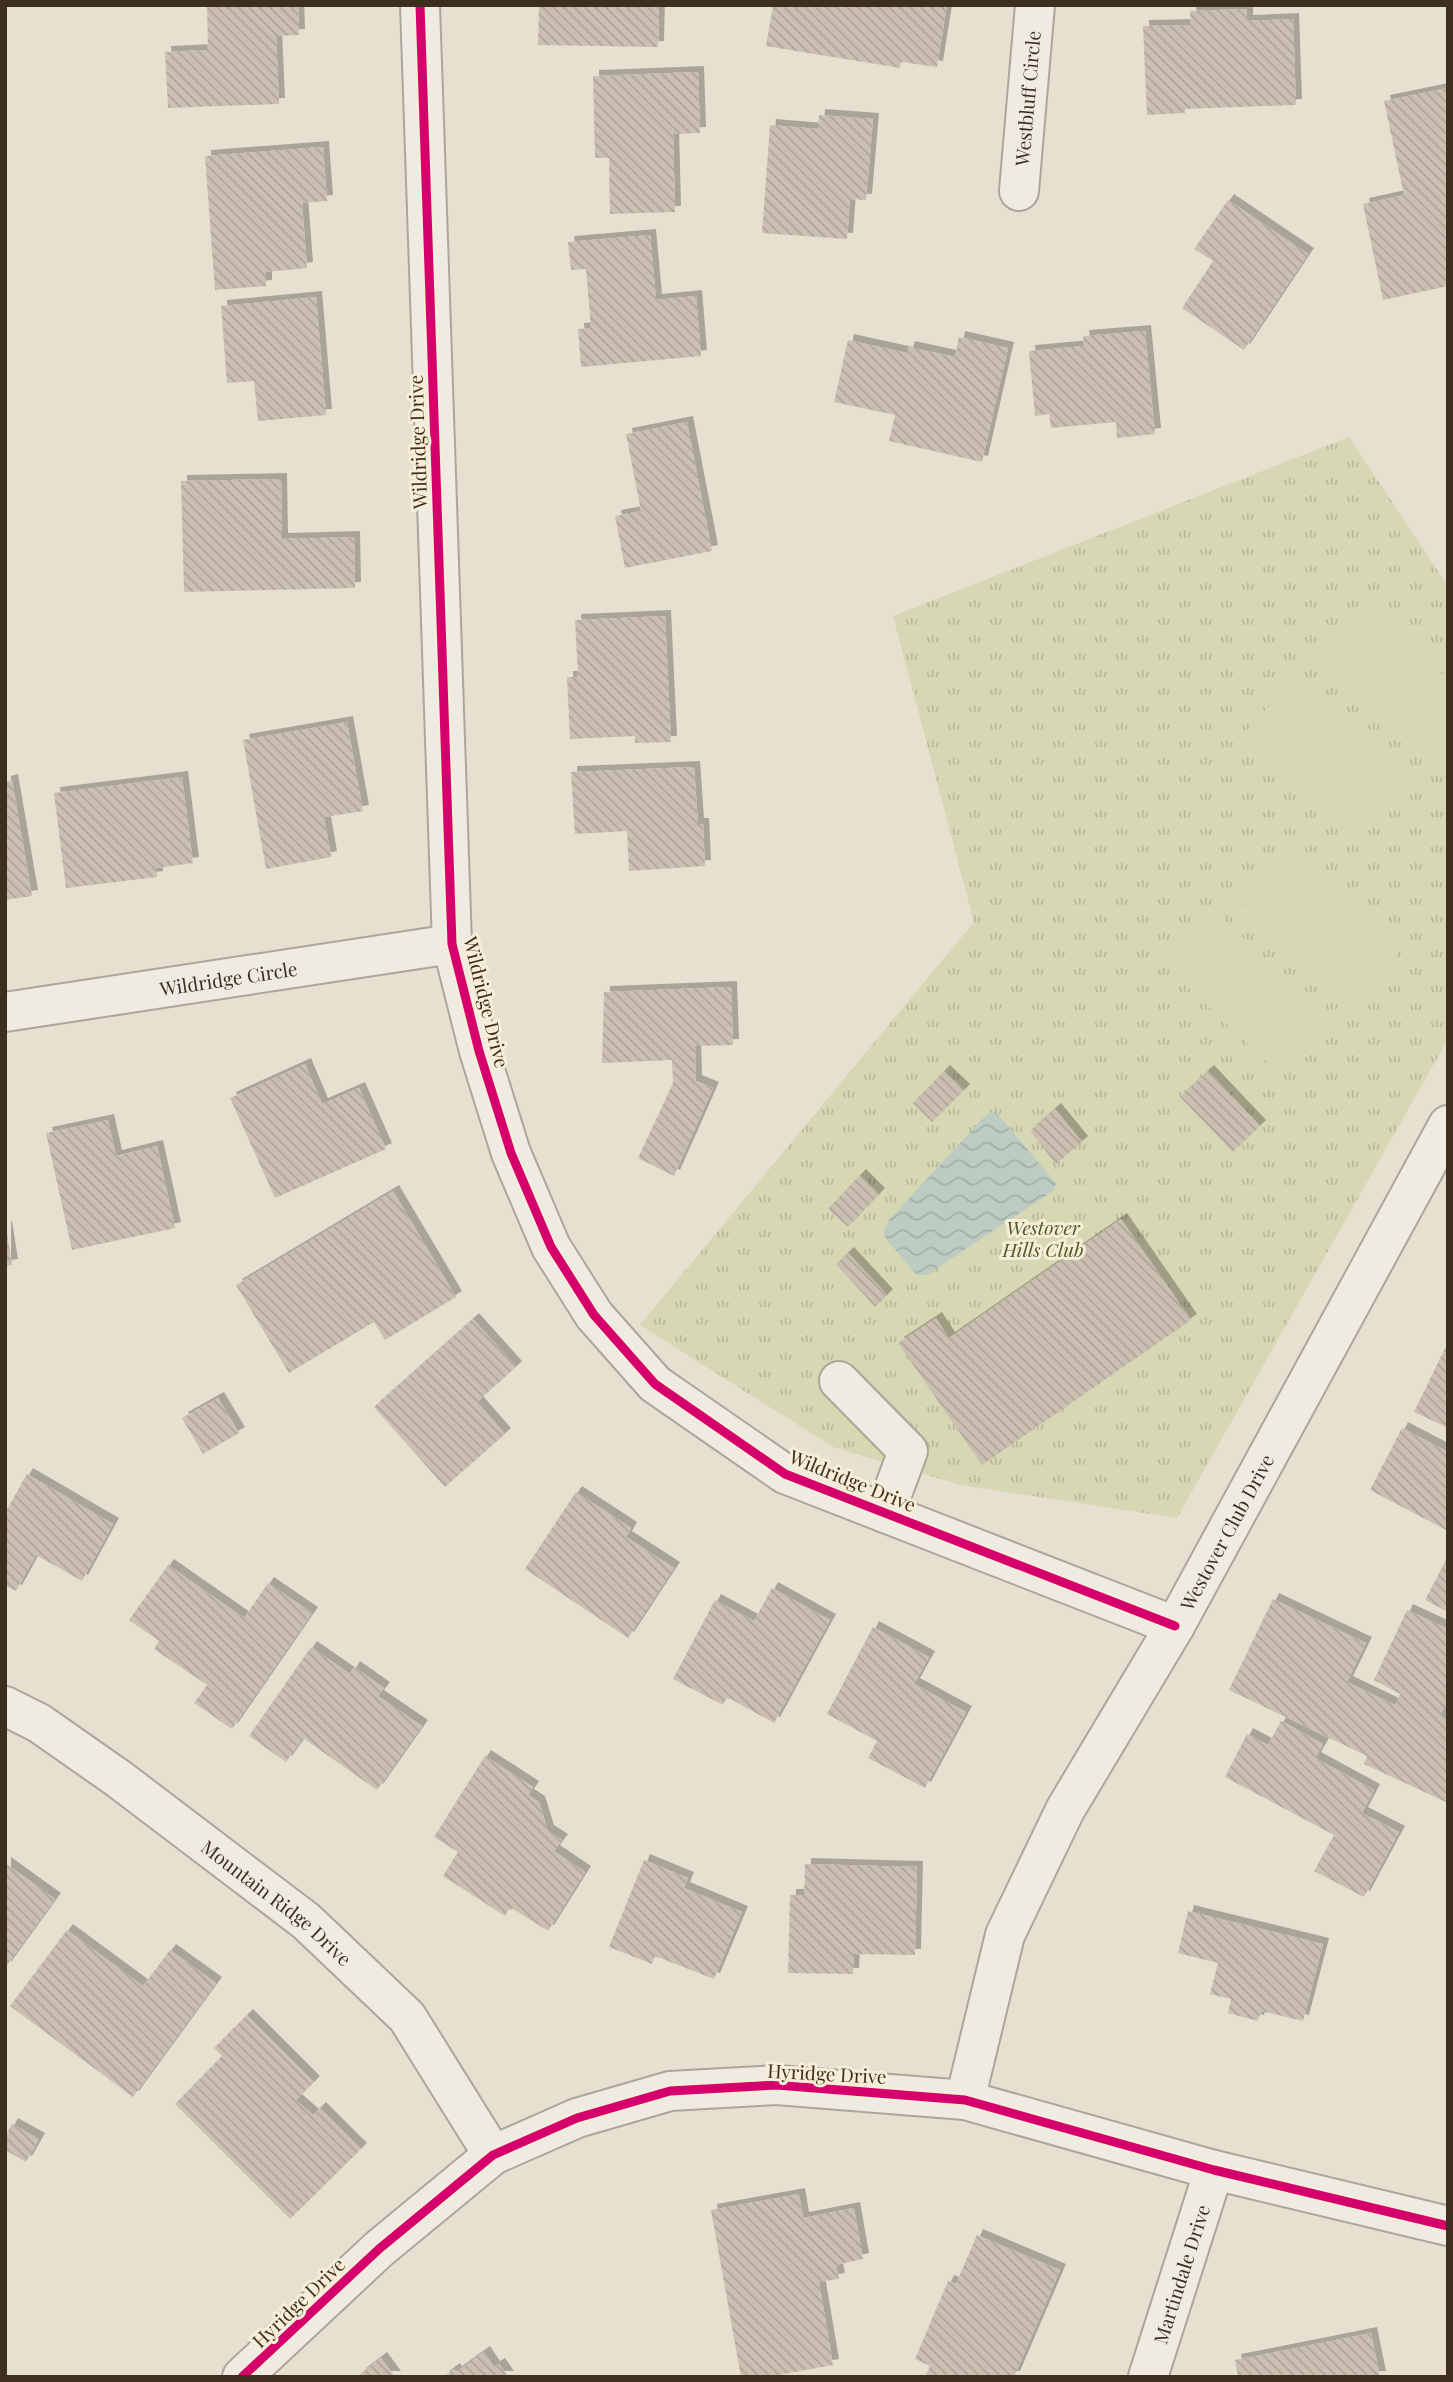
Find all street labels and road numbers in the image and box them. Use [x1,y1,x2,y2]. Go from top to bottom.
street label: Westbluff Circle [1008,30,1046,168]
street label: Wildridge Drive [402,374,432,511]
street label: Wildridge Drive [458,933,516,1070]
street label: Wildridge Circle [157,955,299,1001]
street label: Wildridge Drive [785,1442,920,1517]
street label: Westover Club Drive [1173,1449,1279,1615]
street label: Mountain Ridge Drive [196,1833,358,1971]
street label: Hyridge Drive [767,2057,887,2089]
street label: Martindale Drive [1146,2201,1215,2347]
street label: Hyridge Drive [246,2251,350,2353]

